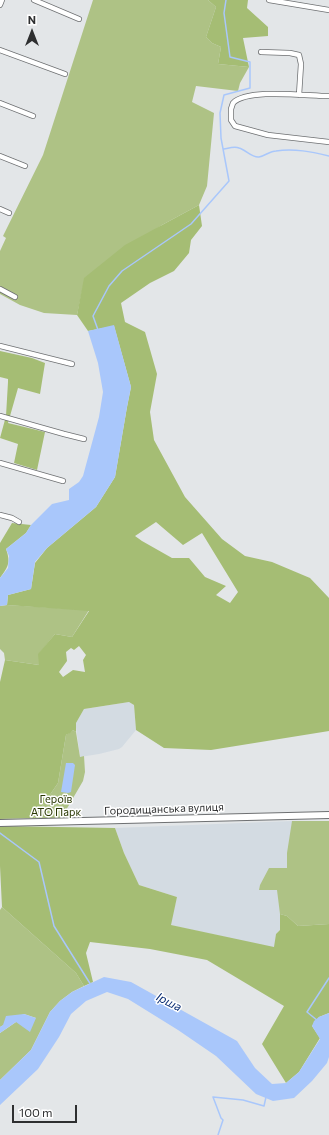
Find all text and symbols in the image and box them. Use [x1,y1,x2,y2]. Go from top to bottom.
north arrow [12,12,52,52]
text: N [28,13,36,26]
park label: Героїв АТО Парк [31,792,81,818]
street label: Городищанська вулиця [104,800,224,818]
water label: Ірша [154,990,184,1014]
scale bar [14,1097,79,1123]
text: 100 m [19,1105,53,1119]

